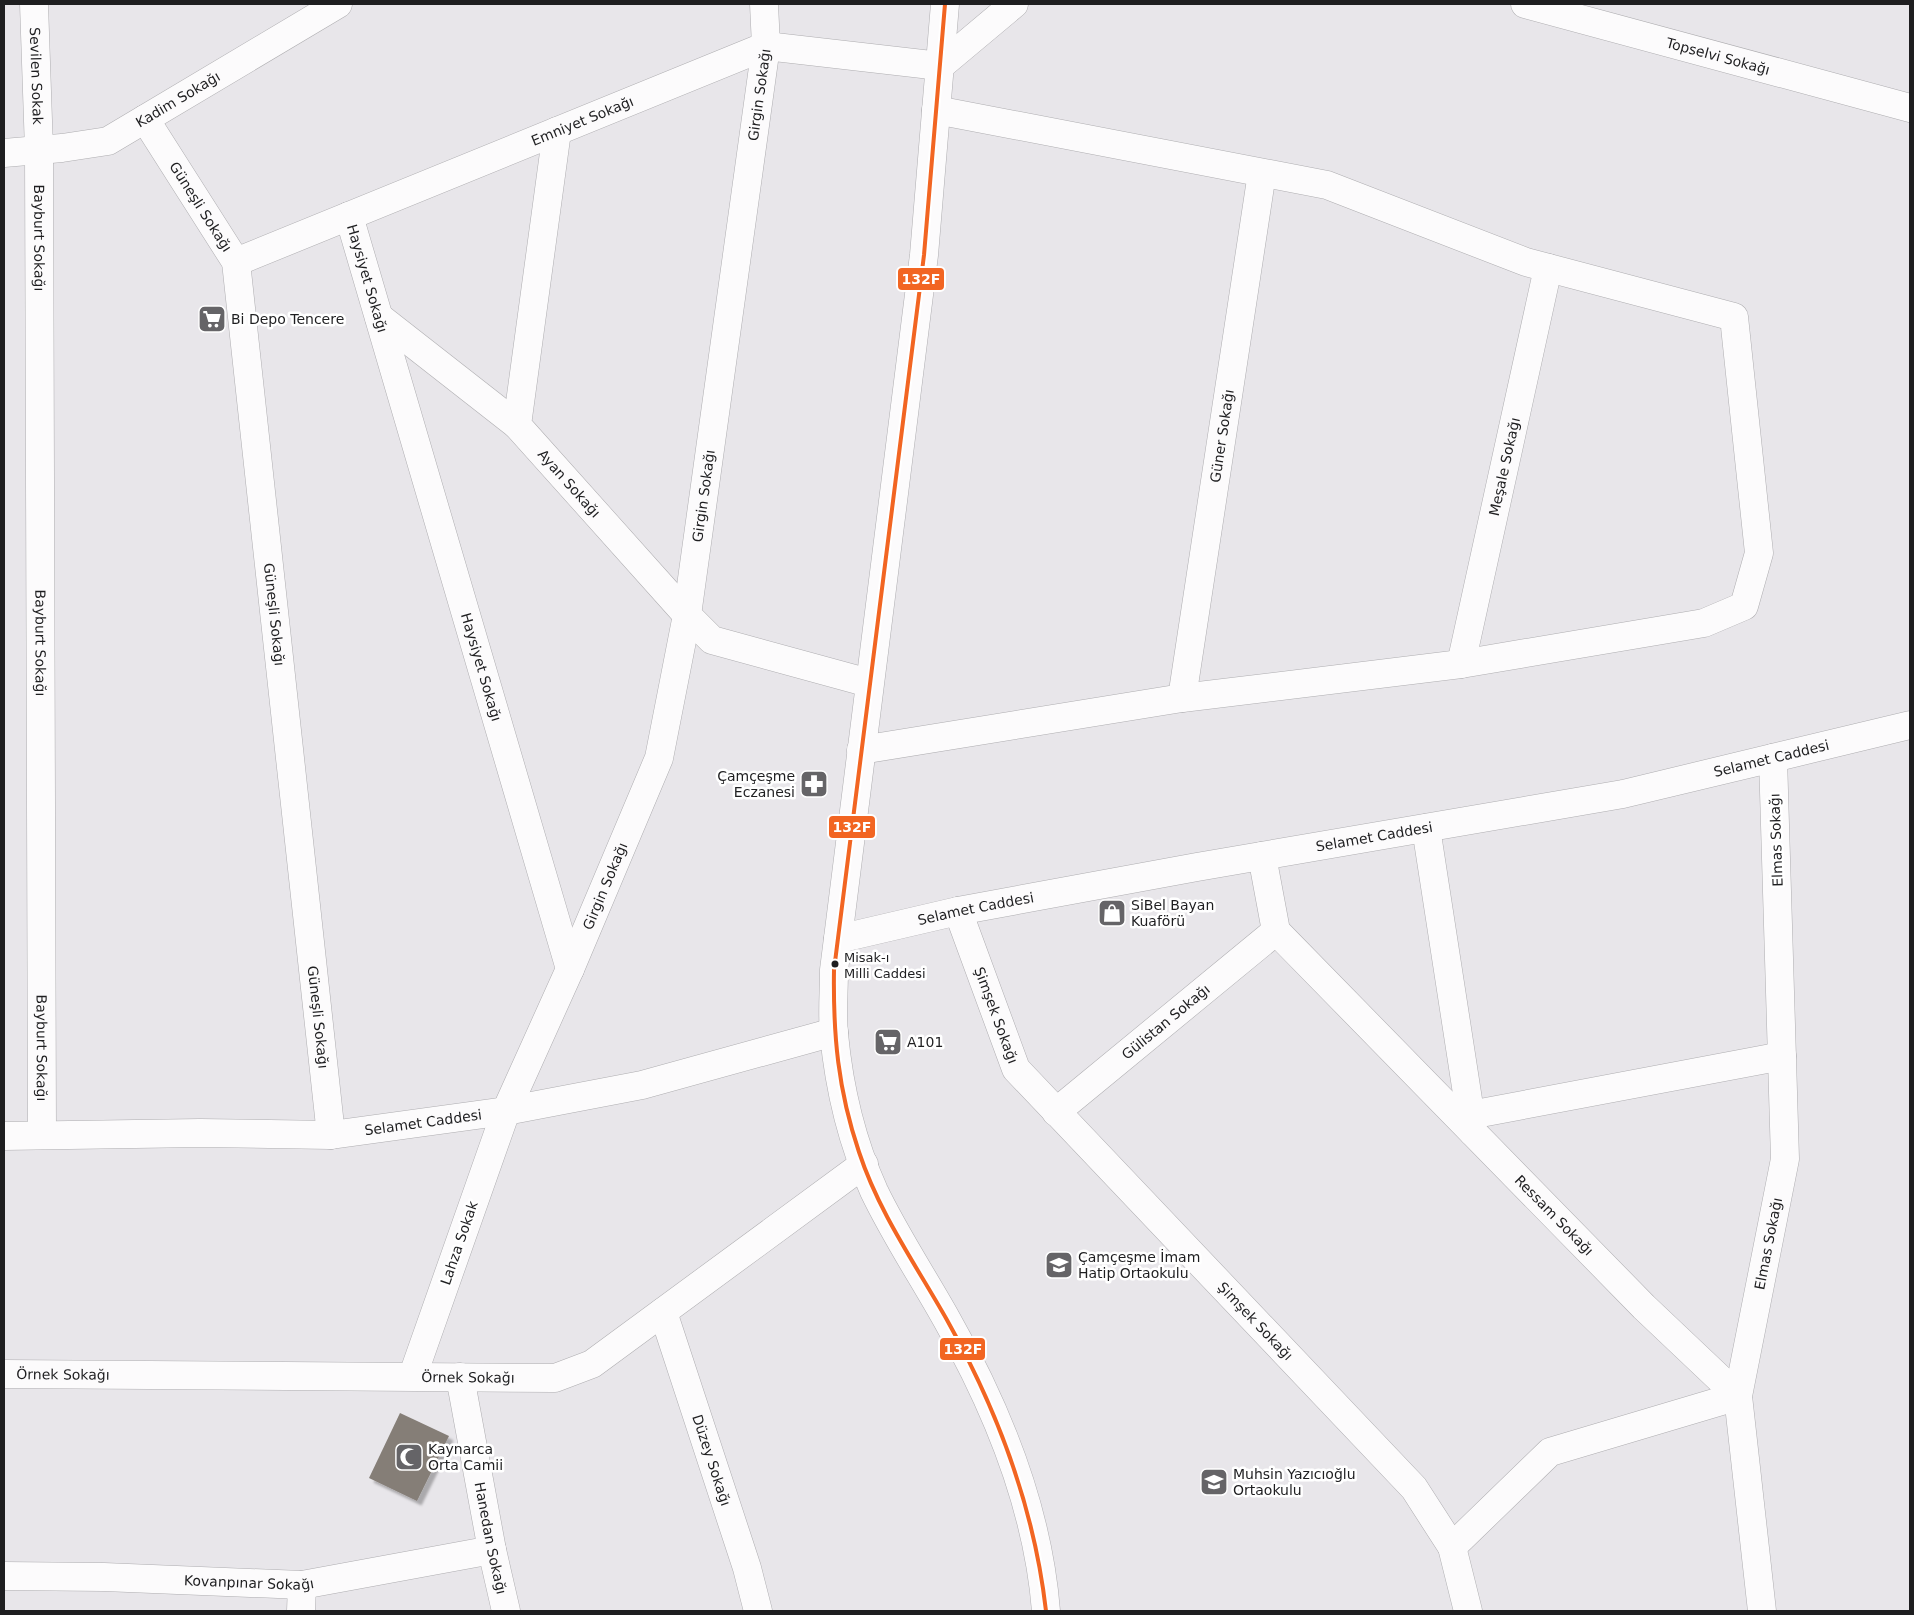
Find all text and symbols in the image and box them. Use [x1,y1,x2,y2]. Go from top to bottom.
street label: Sevilen Sokak [27,27,46,126]
street label: Topselvi Sokağı [1663,34,1772,78]
street label: Girgin Sokağı [745,48,774,142]
street label: Kadim Sokağı [133,68,223,131]
street label: Emniyet Sokağı [529,93,636,149]
street label: Güneşli Sokağı [166,159,235,255]
street label: Bayburt Sokağı [31,185,47,291]
street label: Haysiyet Sokağı [344,222,391,334]
line badge: 132F [897,267,945,291]
text: 132F [902,271,940,287]
supermarket icon: Bi Depo Tencere [197,304,227,334]
place label: Bi Depo Tencere [231,311,344,327]
street label: Güner Sokağı [1207,388,1237,484]
street label: Meşale Sokağı [1486,416,1523,517]
street label: Ayan Sokağı [535,446,604,521]
street label: Girgin Sokağı [689,449,718,543]
street label: Güneşli Sokağı [261,562,288,667]
street label: Bayburt Sokağı [32,590,49,696]
street label: Haysiyet Sokağı [458,611,505,723]
street label: Selamet Caddesi [1712,737,1831,780]
place label: Çamçeşme Eczanesi [717,768,795,800]
pharmacy icon: Çamçeşme Eczanesi [799,769,829,799]
street label: Elmas Sokağı [1766,793,1786,887]
line badge: 132F [828,815,876,839]
text: 132F [833,819,871,835]
street label: Selamet Caddesi [1315,819,1434,855]
street label: Girgin Sokağı [580,840,630,932]
street label: Selamet Caddesi [916,889,1035,928]
place label: SiBel Bayan Kuaförü [1131,897,1214,929]
shop icon: SiBel Bayan Kuaförü [1097,898,1127,928]
place label: Misak-ı Milli Caddesi [844,950,926,981]
marker: Misak-ı Milli Caddesi [830,959,840,969]
street label: Güneşli Sokağı [305,965,332,1069]
street label: Şimşek Sokağı [971,965,1021,1066]
street label: Gülistan Sokağı [1119,981,1213,1063]
street label: Bayburt Sokağı [34,995,50,1101]
supermarket icon: A101 [873,1027,903,1057]
place label: A101 [907,1034,943,1050]
street label: Selamet Caddesi [363,1106,483,1138]
street label: Ressam Sokağı [1511,1172,1597,1259]
street label: Elmas Sokağı [1751,1196,1785,1291]
street label: Lahza Sokak [437,1198,481,1287]
place label: Çamçeşme İmam Hatip Ortaokulu [1078,1248,1200,1281]
school or university icon: Çamçeşme İmam Hatip Ortaokulu [1044,1250,1074,1280]
street label: Şimşek Sokağı [1215,1279,1296,1363]
line badge: 132F [939,1337,986,1361]
text: 132F [944,1341,982,1357]
street label: Örnek Sokağı [16,1365,110,1383]
street label: Örnek Sokağı [421,1368,515,1386]
street label: Düzey Sokağı [689,1413,734,1508]
place label: Kaynarca Orta Camii [428,1441,503,1473]
mosque icon: Kaynarca Orta Camii [394,1442,424,1472]
place label: Muhsin Yazıcıoğlu Ortaokulu [1233,1466,1356,1498]
school or university icon: Muhsin Yazıcıoğlu Ortaokulu [1199,1467,1229,1497]
street label: Hanedan Sokağı [472,1481,510,1596]
street label: Kovanpınar Sokağı [184,1572,315,1593]

